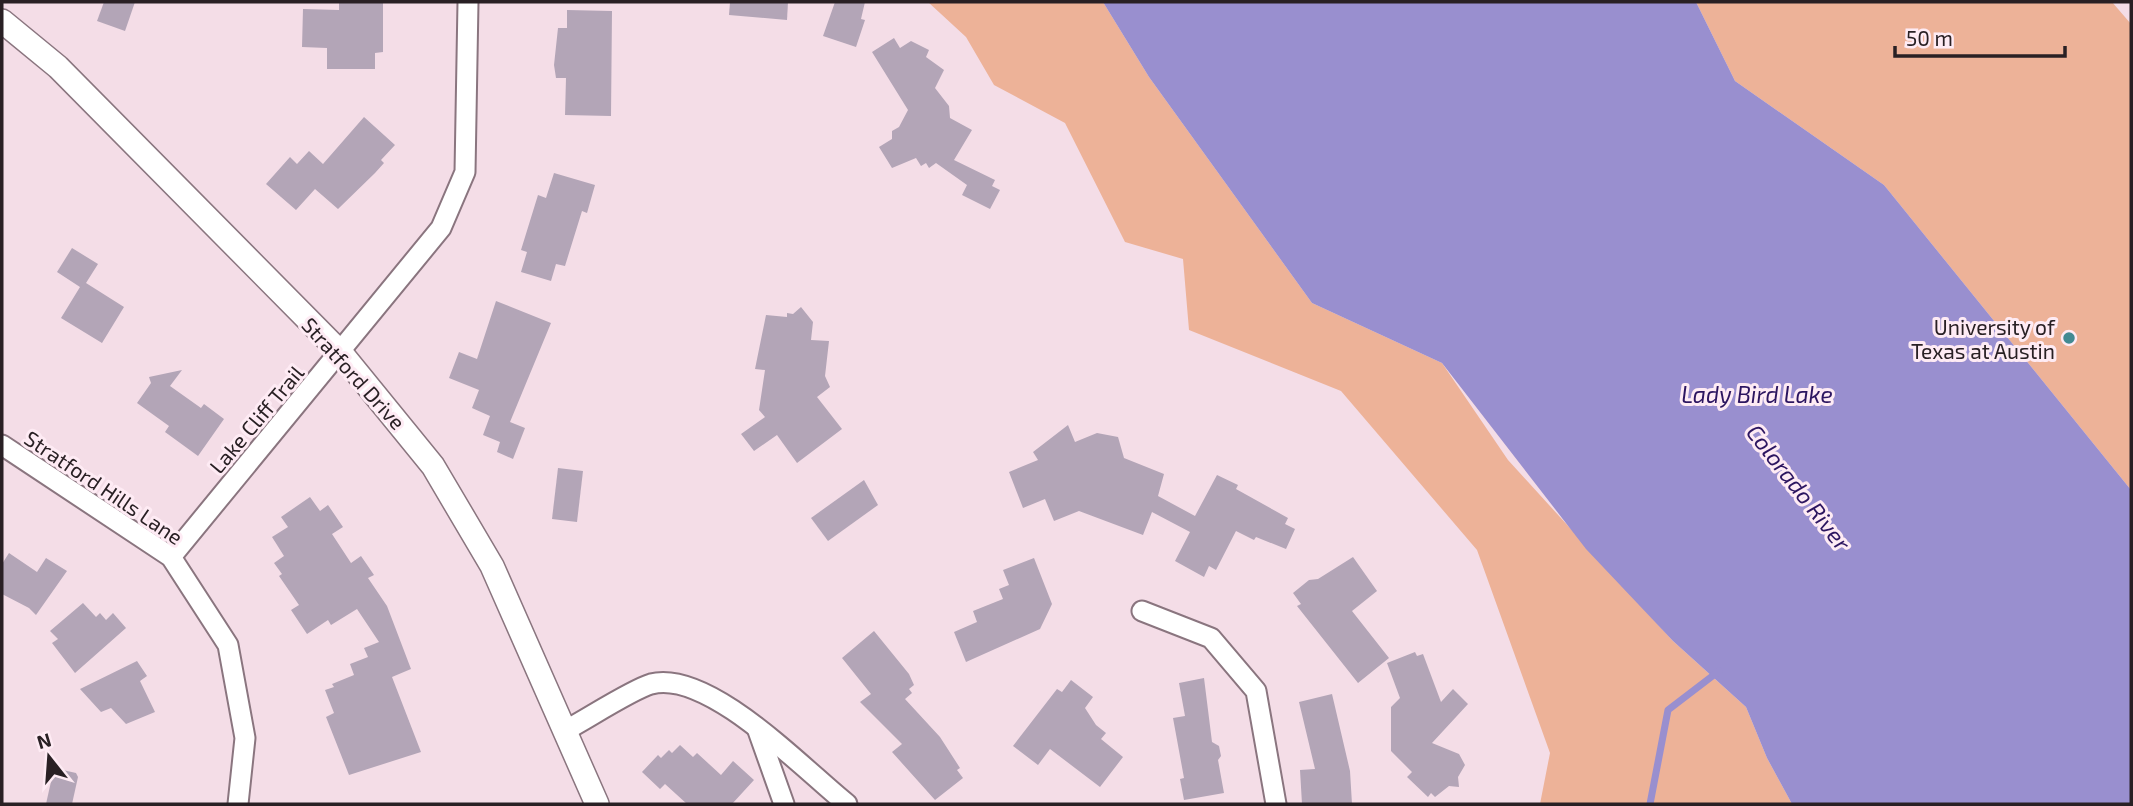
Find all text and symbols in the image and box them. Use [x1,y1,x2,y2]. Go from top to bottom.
scale bar [1895,14,2065,58]
text: 50 m [1906,25,1953,50]
street label: Stratford Drive [297,312,411,434]
place label: University of Texas at Austin [1911,314,2056,363]
marker: University of Texas at Austin [2061,330,2077,346]
street label: Lake Cliff Trail [204,360,309,478]
water label: Lady Bird Lake [1681,380,1833,408]
water label: Colorado River [1741,418,1858,556]
street label: Stratford Hills Lane [20,425,188,549]
north arrow [14,722,84,792]
text: N [34,727,54,753]

